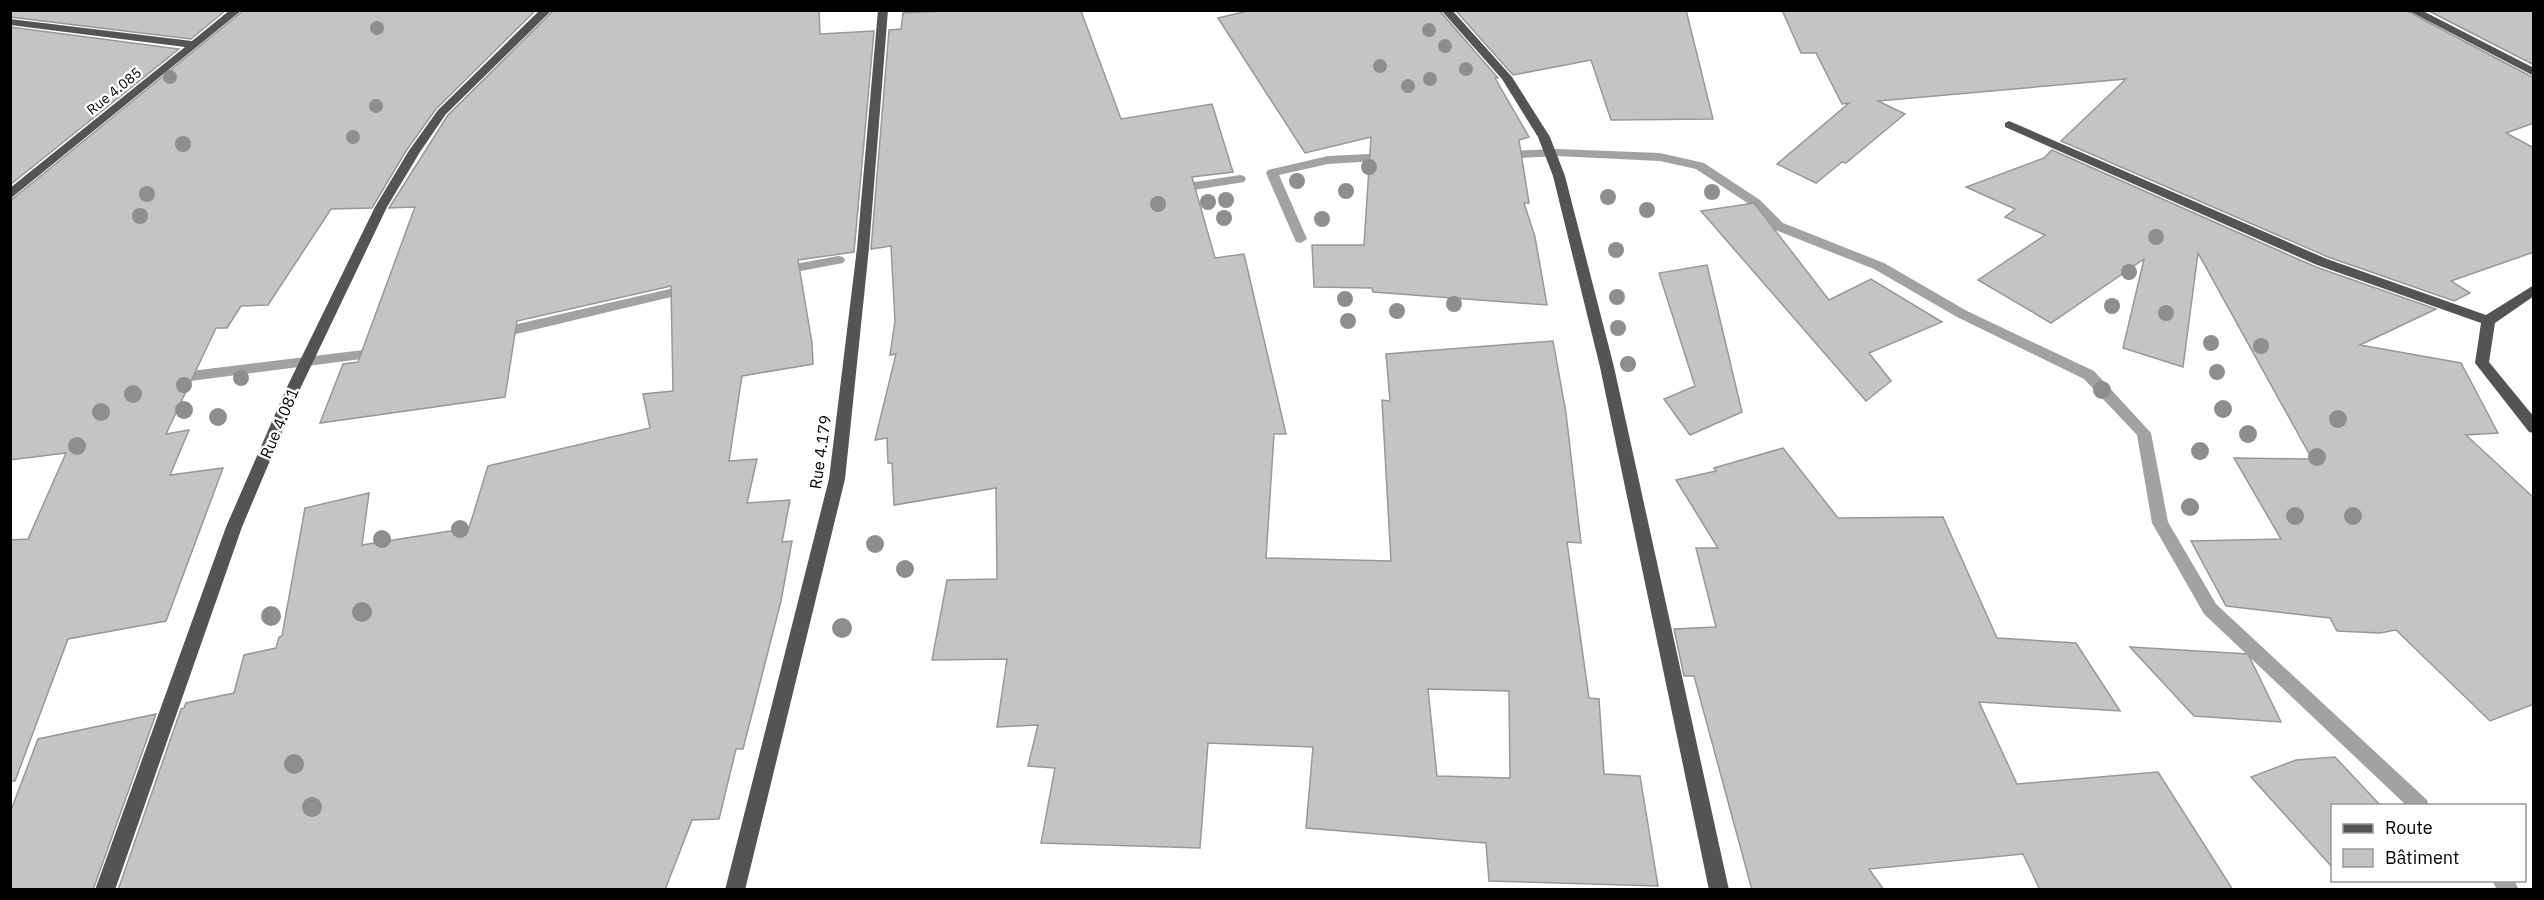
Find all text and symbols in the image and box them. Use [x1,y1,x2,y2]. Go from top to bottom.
street label: Rue 4.085 [83,63,145,119]
street label: Rue 4.081 [255,385,303,461]
street label: Rue 4.179 [805,414,835,490]
legend [2331,804,2526,882]
text: Route [2385,816,2433,839]
text: Bâtiment [2385,846,2459,869]

